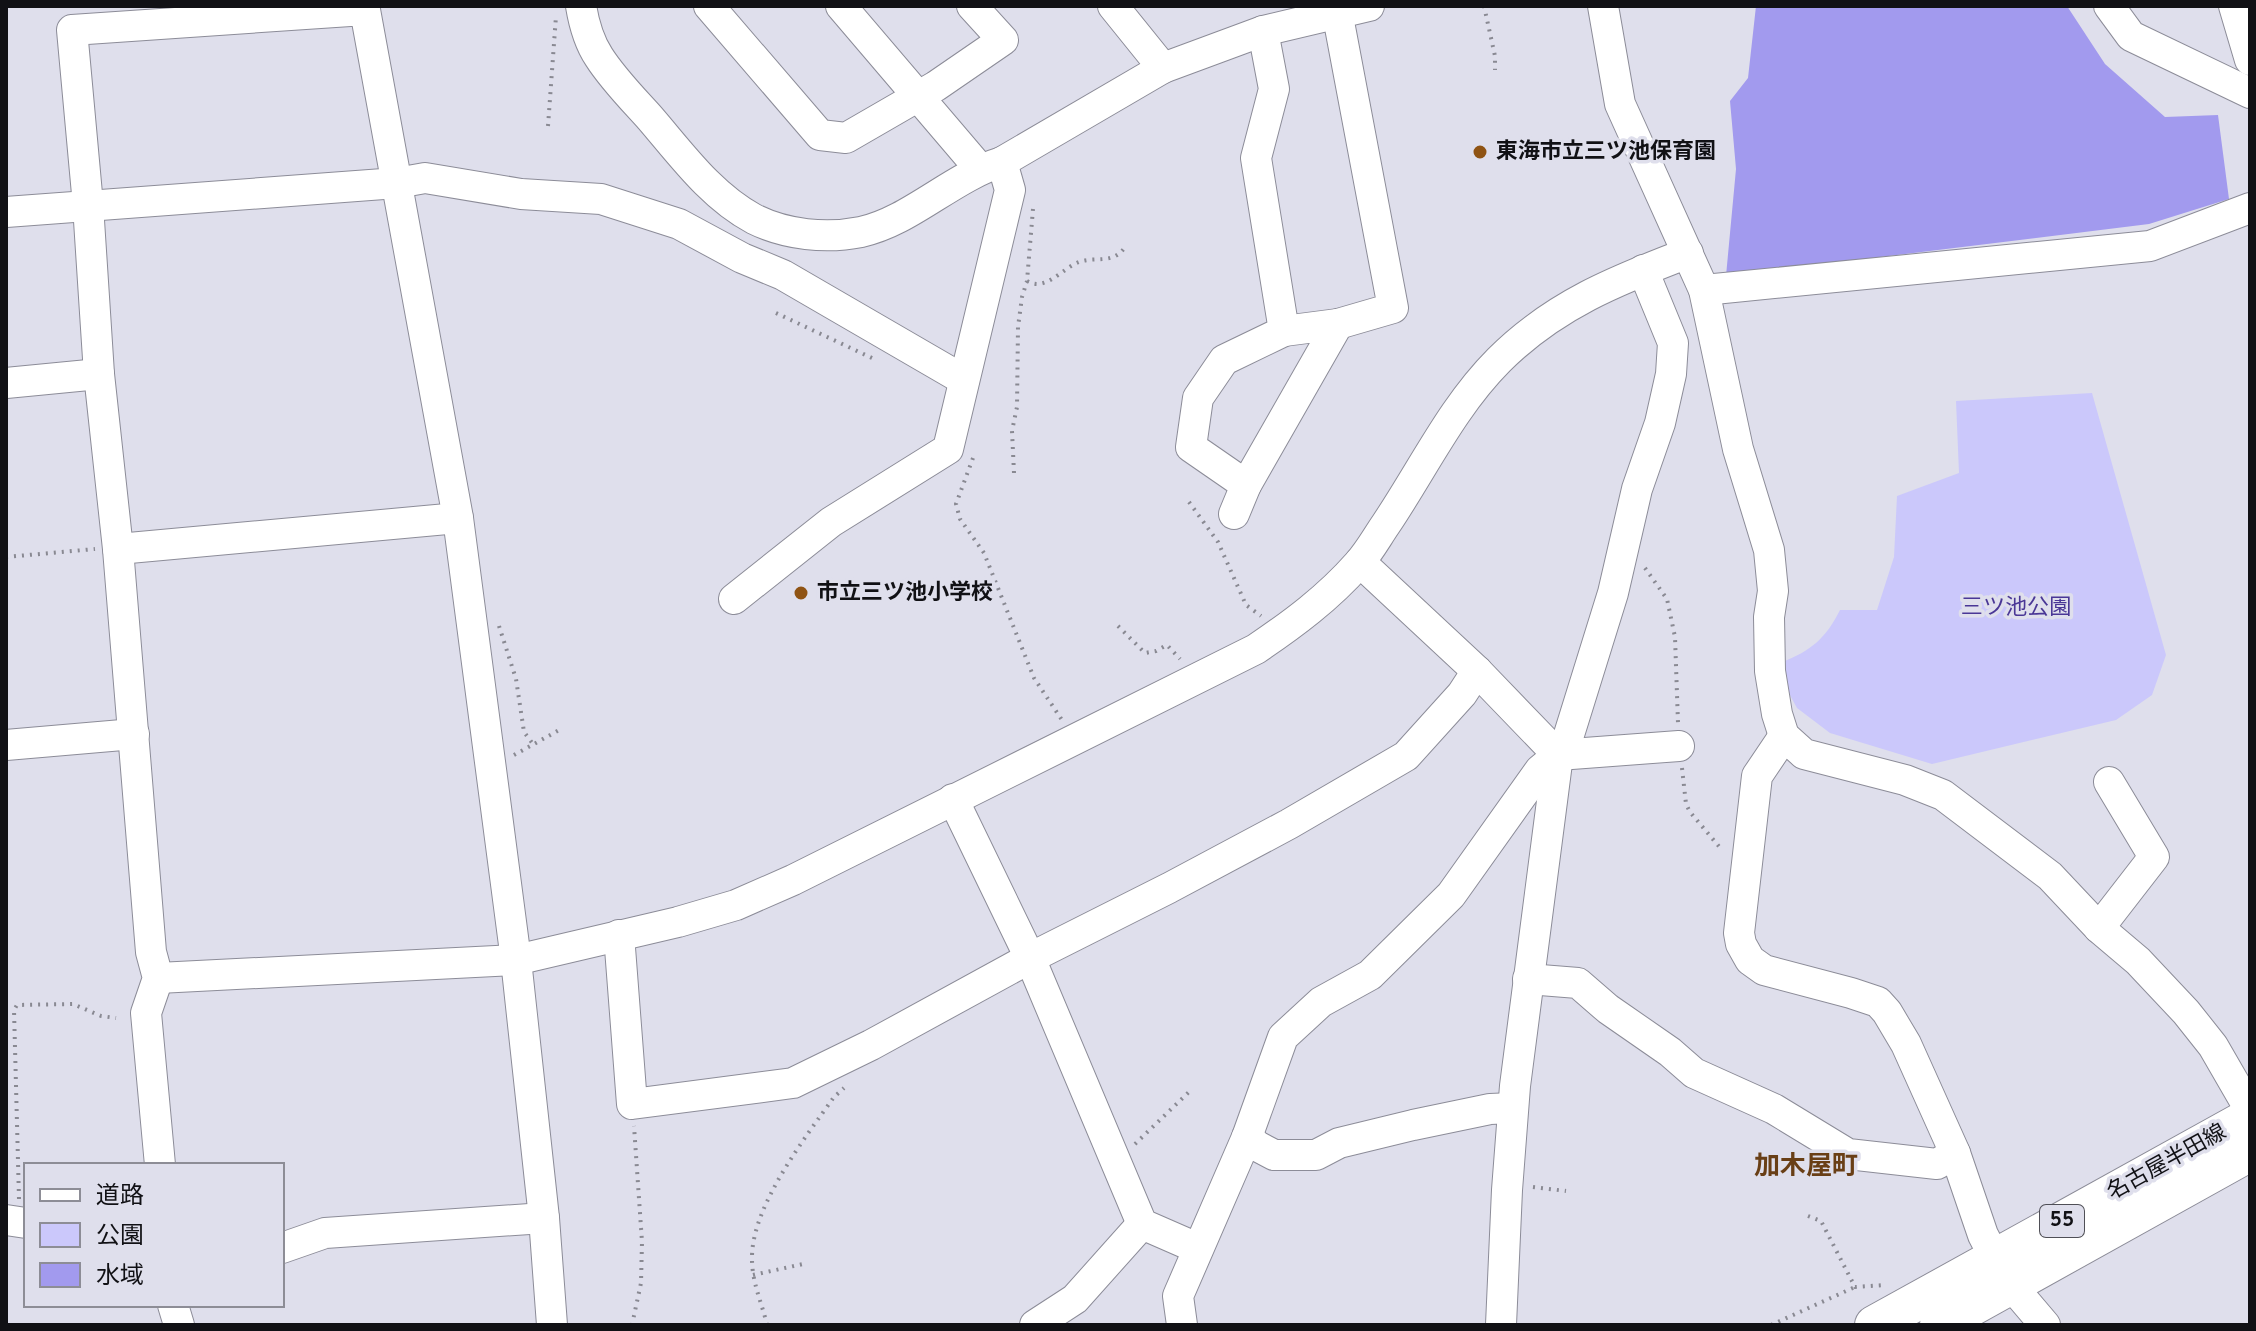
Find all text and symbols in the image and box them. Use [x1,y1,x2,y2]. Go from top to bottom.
place label: 東海市立三ツ池保育園 [1496,139,1716,166]
marker: 東海市立三ツ池保育園 [1471,143,1489,161]
place label: 市立三ツ池小学校 [817,580,993,607]
marker: 市立三ツ池小学校 [792,584,810,602]
park label: 三ツ池公園 [1961,595,2071,622]
street label: 名古屋半田線 [2103,1119,2231,1207]
district label: 加木屋町 [1754,1151,1858,1184]
legend [24,1163,284,1307]
text: 道路 [96,1182,144,1212]
road number: 55 [2040,1205,2084,1237]
text: 公園 [96,1222,144,1252]
text: 水域 [96,1262,144,1292]

